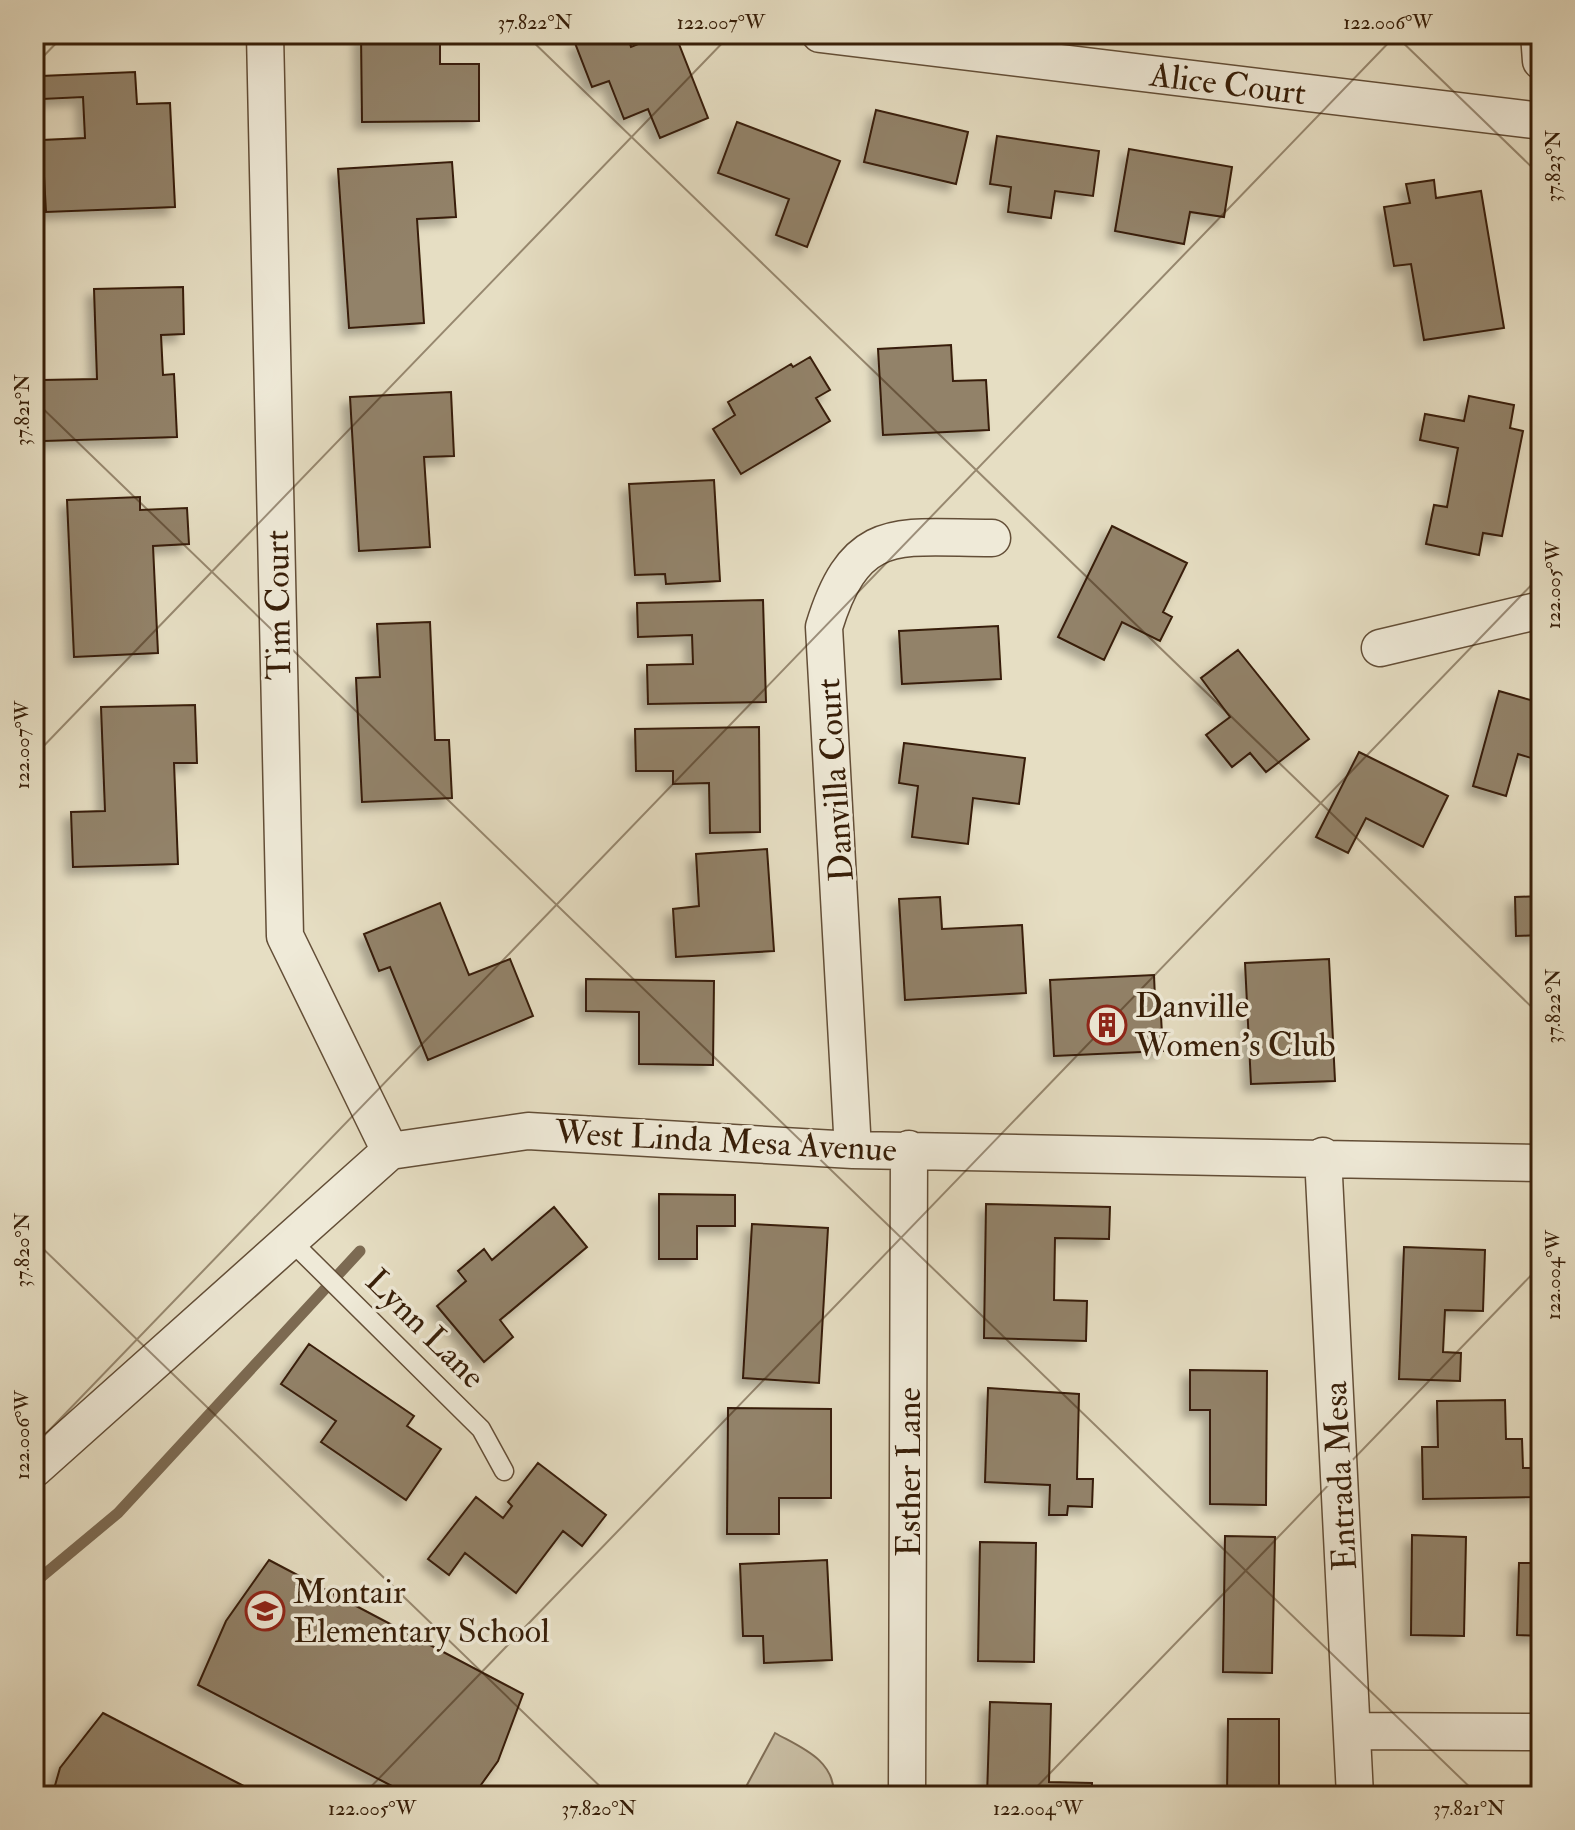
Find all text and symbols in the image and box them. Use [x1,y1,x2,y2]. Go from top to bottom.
text: 37.822°N [498,10,573,35]
text: 122.007°W [677,10,766,35]
text: 122.006°W [1343,10,1433,35]
street label: Alice Court [1146,53,1308,115]
text: 37.823°N [1541,130,1566,202]
text: 37.821°N [10,374,35,446]
street label: Tim Court [256,530,301,680]
text: 122.005°W [1541,540,1566,629]
street label: Danvilla Court [807,677,864,883]
text: 122.007°W [10,700,35,789]
text: 37.822°N [1541,968,1566,1043]
place label: Danville Women's Club [1134,985,1336,1067]
building icon: Danville Women's Club [1086,1004,1128,1046]
street label: West Linda Mesa Avenue [553,1111,898,1172]
text: 37.820°N [10,1212,35,1288]
text: 122.004°W [1541,1229,1566,1320]
street label: Lynn Lane [356,1260,494,1398]
street label: Entrada Mesa [1314,1379,1367,1572]
street label: Esther Lane [888,1387,931,1557]
text: 122.006°W [10,1390,35,1480]
place label: Montair Elementary School [293,1571,550,1653]
school or university icon: Montair Elementary School [244,1590,286,1632]
text: 122.005°W [328,1796,417,1821]
text: 37.820°N [561,1796,637,1821]
text: 122.004°W [993,1796,1084,1821]
text: 37.821°N [1433,1796,1505,1821]

